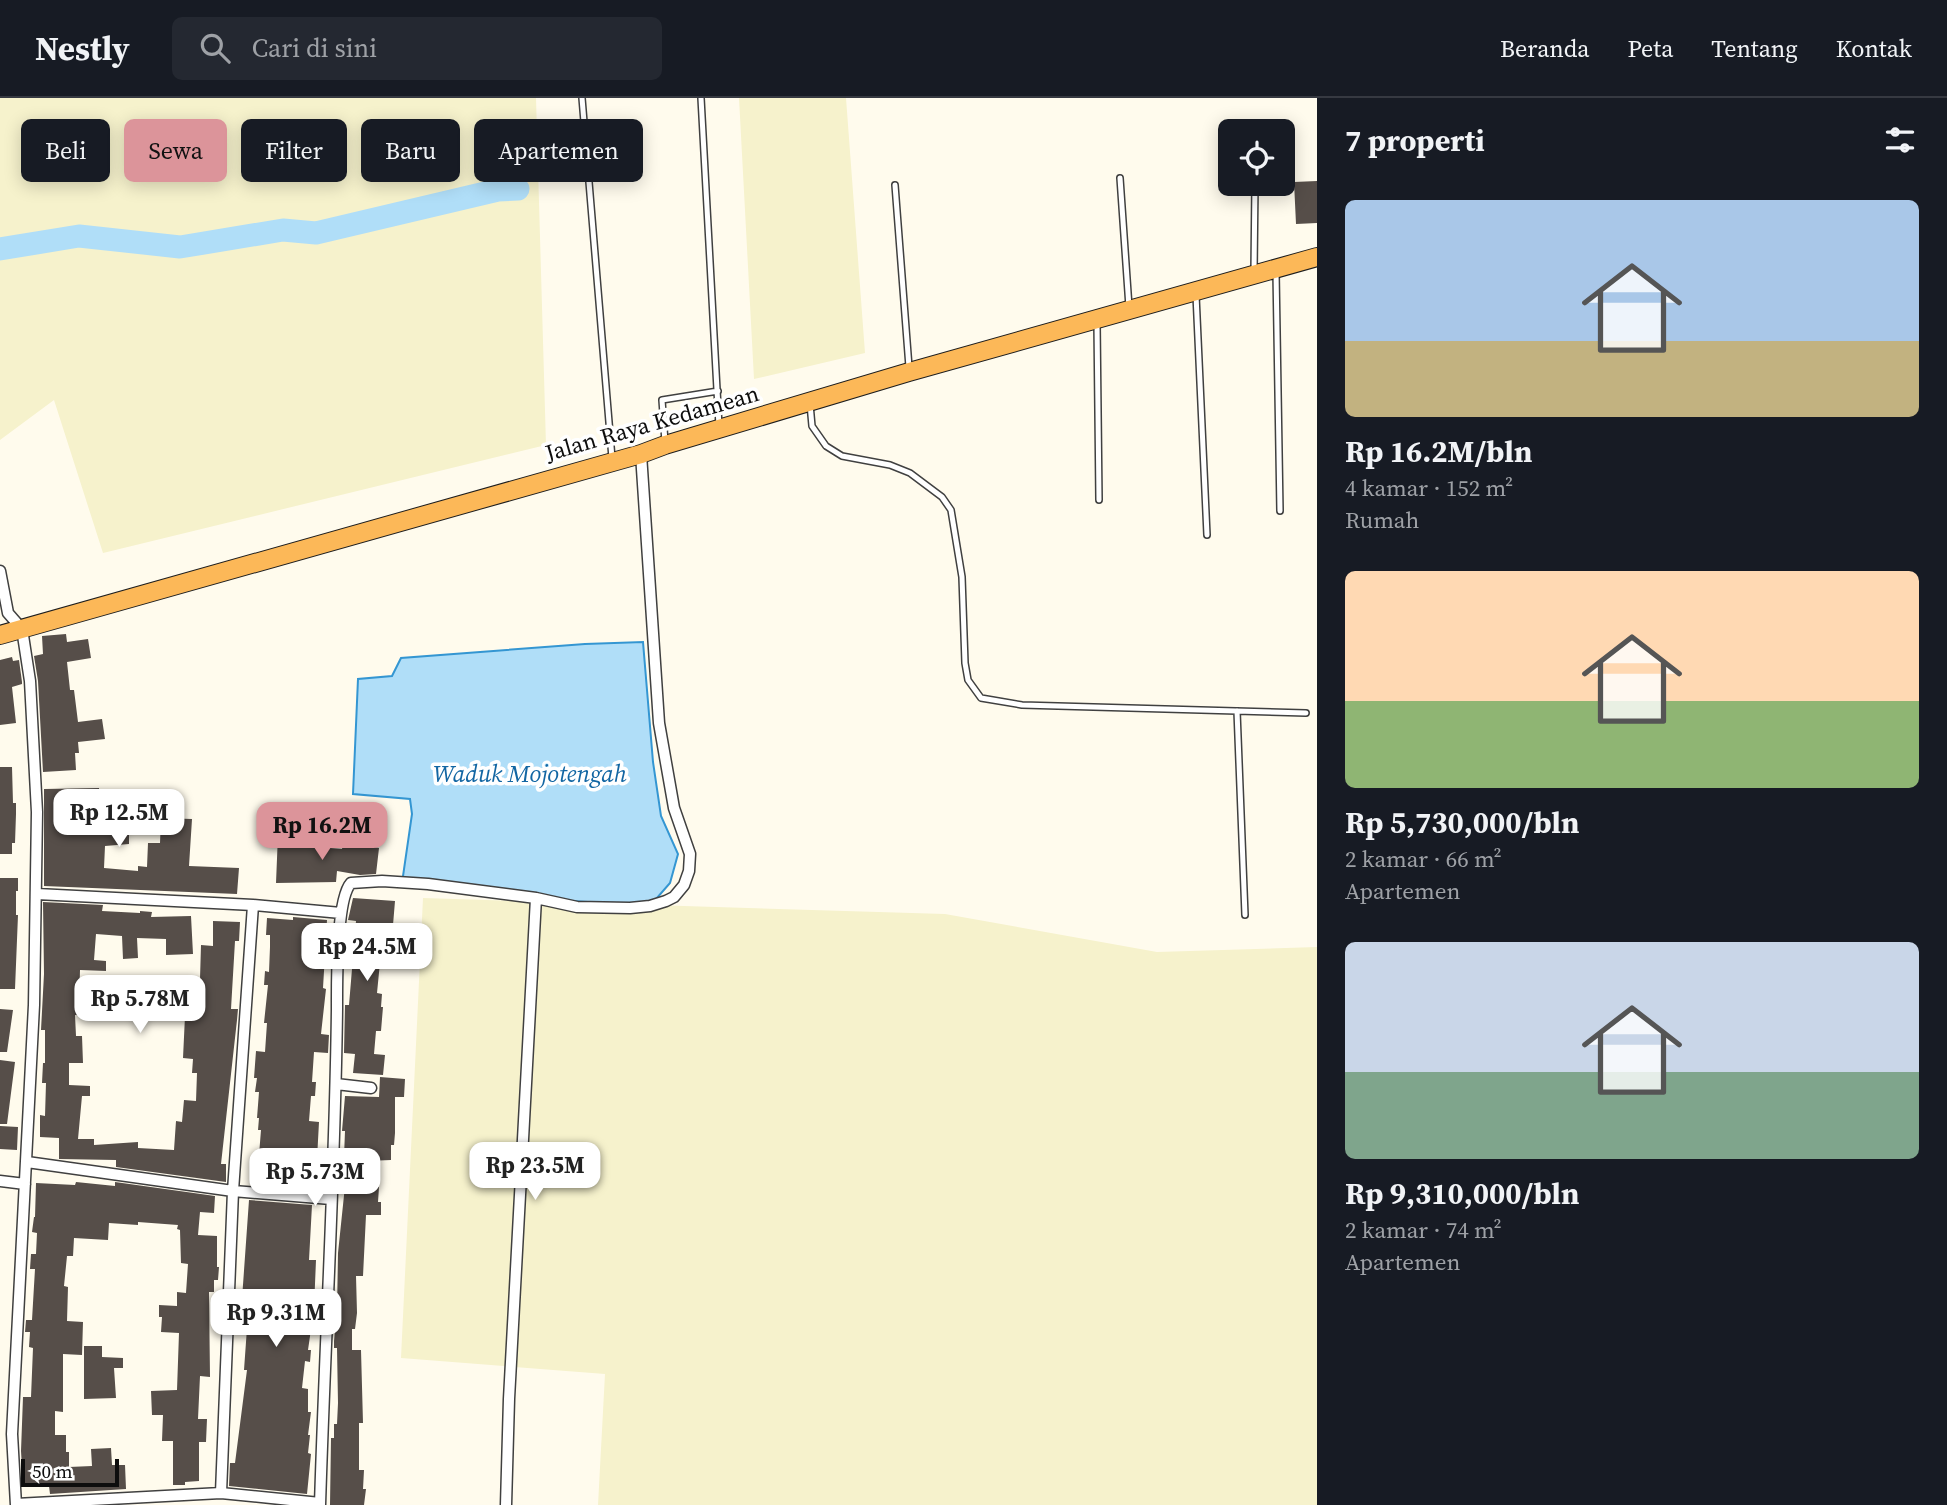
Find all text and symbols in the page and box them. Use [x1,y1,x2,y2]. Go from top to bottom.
search box [172,17,662,80]
text: Nestly [35,26,130,71]
icon: search [196,29,234,67]
text: Cari di sini [252,30,377,66]
text: Beranda [1500,32,1589,65]
text: Peta [1627,32,1673,65]
text: Tentang [1711,32,1798,65]
text: Kontak [1836,32,1912,65]
chip: Beli [21,119,110,182]
chip: Sewa [124,119,227,182]
chip: Filter [241,119,347,182]
chip: Baru [361,119,460,182]
chip: Apartemen [474,119,643,182]
map controls [1218,119,1295,196]
button: locate [1218,119,1295,196]
text: 7 properti [1345,120,1485,161]
icon: filters [1881,121,1919,159]
icon: home [1569,245,1695,371]
street label: Jalan Raya Kedamean [540,377,763,469]
text: Rp 16.2M/bln [1345,431,1532,472]
text: 4 kamar · 152 m² [1345,472,1513,504]
text: Rumah [1345,504,1419,536]
icon: home [1569,616,1695,742]
water label: Waduk Mojotengah [433,757,627,790]
pin: Rp 12.5M [47,790,191,849]
text: Rp 12.5M [69,796,169,828]
pin: Rp 16.2M [250,802,394,862]
text: Rp 5,730,000/bln [1345,802,1580,843]
text: Rp 16.2M [272,809,372,841]
text: 2 kamar · 66 m² [1345,843,1502,875]
text: Apartemen [1345,875,1460,907]
pin: Rp 24.5M [295,924,439,983]
text: Rp 24.5M [317,930,417,962]
pin: Rp 5.78M [68,976,212,1035]
text: Rp 5.78M [90,982,190,1014]
icon: home [1569,987,1695,1113]
pin: Rp 23.5M [463,1142,607,1202]
pin: Rp 5.73M [243,1148,387,1208]
text: Rp 23.5M [485,1149,585,1181]
text: Rp 5.73M [265,1155,365,1187]
text: Rp 9,310,000/bln [1345,1173,1580,1214]
text: 2 kamar · 74 m² [1345,1214,1502,1246]
text: Apartemen [1345,1246,1460,1278]
pin: Rp 9.31M [204,1290,348,1349]
text: Rp 9.31M [226,1296,326,1328]
scale bar [21,1456,119,1488]
text: 50 m [32,1458,73,1484]

